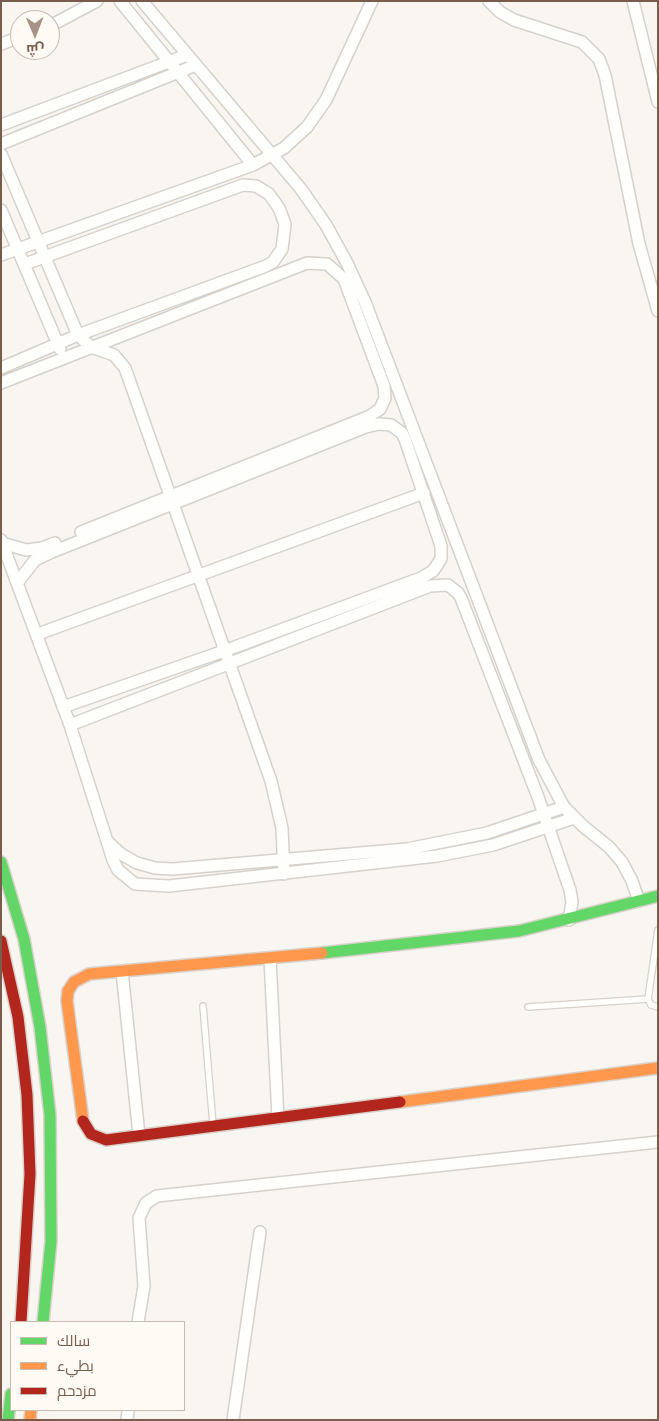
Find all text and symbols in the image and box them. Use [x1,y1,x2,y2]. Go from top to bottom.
north arrow [10,10,60,60]
text: ش [26,41,44,58]
legend [10,1321,185,1411]
text: سالك [57,1332,90,1350]
text: بطيء [57,1357,94,1375]
text: مزدحم [57,1382,97,1400]

